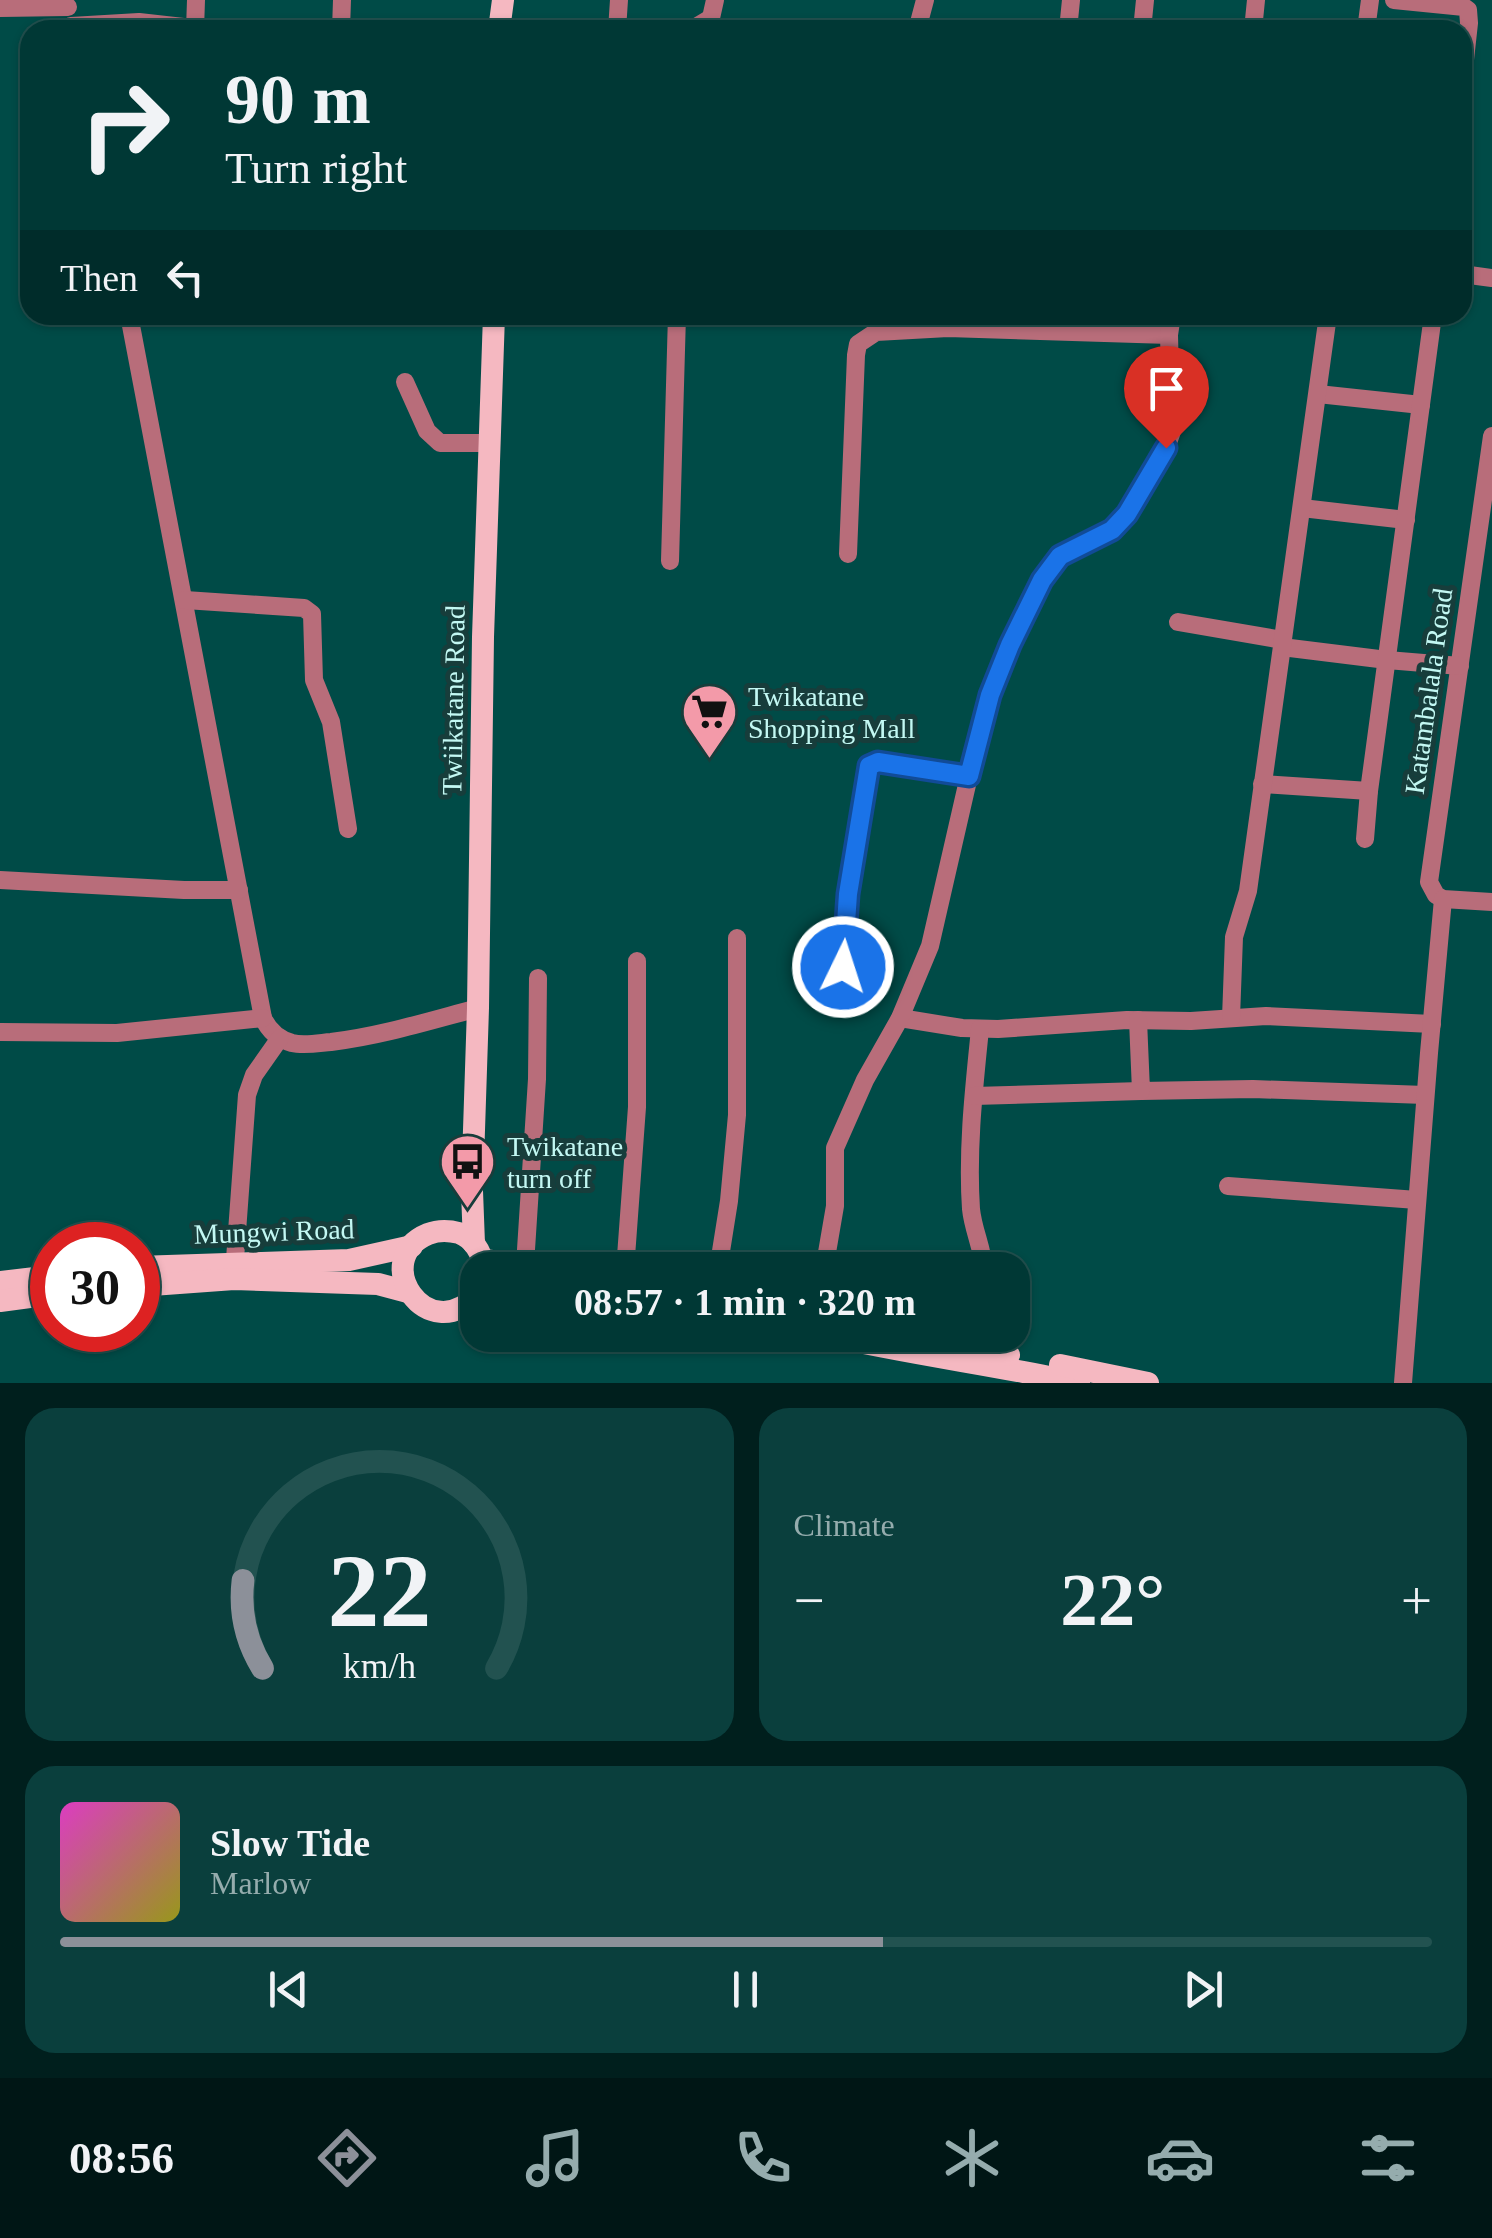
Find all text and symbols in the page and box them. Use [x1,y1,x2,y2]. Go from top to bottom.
icon: right [60,60,190,190]
text: 90 m [225,61,371,138]
text: Turn right [225,143,407,193]
icon: left [158,250,213,305]
text: Then [60,257,138,299]
pin [1124,346,1209,449]
icon: arrive [1139,361,1194,416]
street label: Katambalala Road [1399,586,1458,796]
street label: Twiikatane Road [436,605,471,795]
place label: Twikatane Shopping Mall [748,681,915,744]
supermarket icon: Twikatane Shopping Mall [679,682,739,761]
position arrow [791,915,895,1019]
place label: Twikatane turn off [507,1131,623,1194]
bus stop icon: Twikatane turn off [438,1132,498,1211]
street label: Mungwi Road [193,1213,355,1250]
speed limit sign: 30 [30,1222,160,1352]
text: 08:57 · 1 min · 320 m [574,1281,916,1323]
text: Climate [794,1507,895,1543]
text: 22 [327,1533,431,1648]
text: 22° [1060,1558,1165,1641]
text: − [794,1570,825,1631]
text: + [1401,1570,1432,1631]
text: km/h [343,1646,416,1686]
text: Slow Tide [210,1822,370,1864]
text: Marlow [210,1865,311,1901]
icon: previous [261,1962,316,2017]
icon: pause [718,1962,773,2017]
icon: next [1176,1962,1231,2017]
icon: directions [312,2123,382,2193]
icon: music [520,2123,590,2193]
icon: phone [728,2123,798,2193]
icon: climate [937,2123,1007,2193]
icon: car [1145,2123,1215,2193]
icon: filters [1353,2123,1423,2193]
text: 08:56 [69,2133,174,2183]

